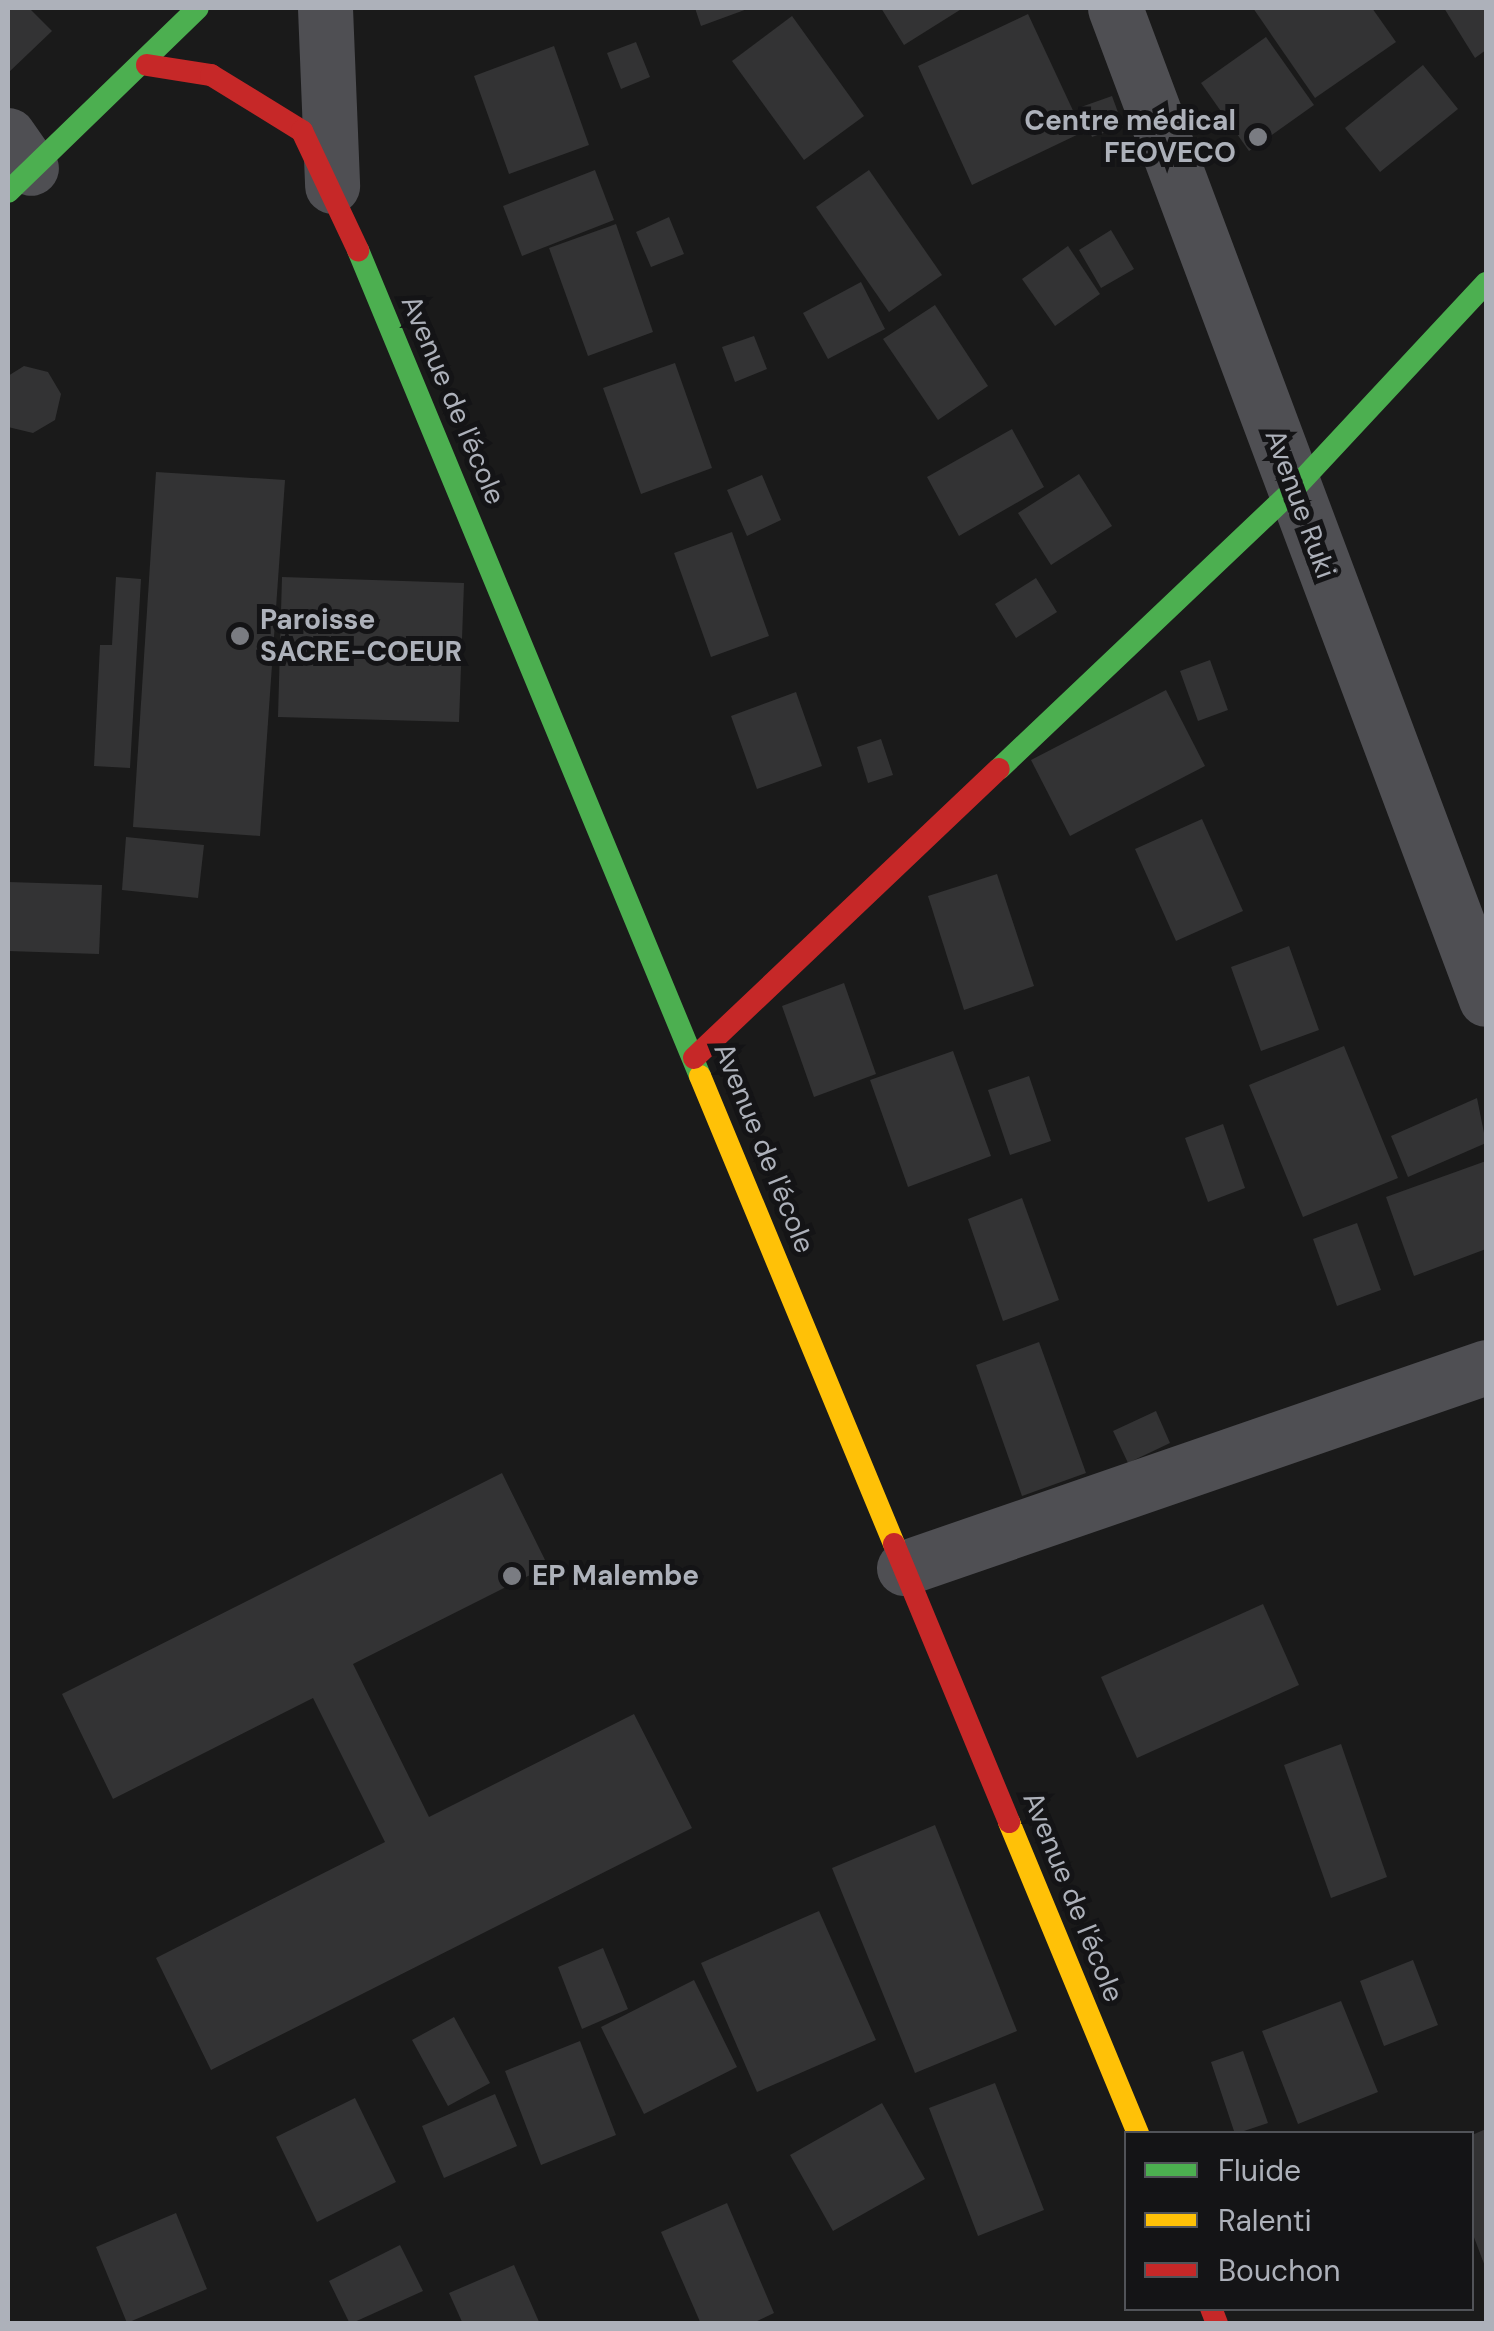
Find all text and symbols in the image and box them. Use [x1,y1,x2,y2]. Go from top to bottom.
place label: Centre médical FEOVECO [1024,104,1236,170]
marker: Centre médical FEOVECO [1245,124,1271,150]
street label: Avenue de l'école [394,290,512,510]
street label: Avenue Ruki [1258,425,1342,583]
place label: Paroisse SACRE-COEUR [260,603,462,669]
marker: Paroisse SACRE-COEUR [229,625,251,647]
street label: Avenue de l'école [707,1038,821,1258]
place label: EP Malembe [532,1559,699,1593]
marker: EP Malembe [501,1565,523,1587]
street label: Avenue de l'école [1016,1787,1130,2007]
legend [1124,2131,1474,2311]
text: Fluide [1218,2151,1301,2190]
text: Ralenti [1218,2201,1312,2240]
text: Bouchon [1218,2251,1341,2290]

